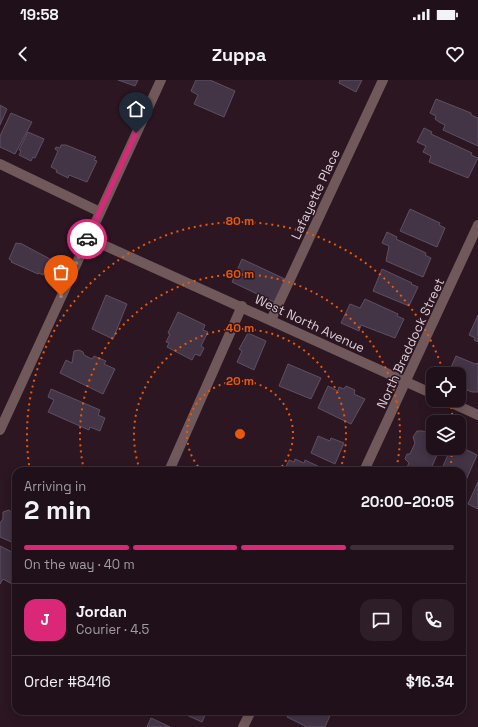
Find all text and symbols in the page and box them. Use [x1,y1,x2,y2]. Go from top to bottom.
text: 19:58 [20,5,59,24]
icon: back [12,43,34,65]
text: Zuppa [212,43,266,66]
icon: heart [444,43,466,65]
pin [119,92,153,133]
icon: home [125,98,147,120]
street label: Lafayette Place [287,146,344,242]
text: 80 m [226,213,254,229]
courier [67,219,107,259]
icon: car [76,228,98,250]
pin [44,255,78,296]
icon: bag [50,261,72,283]
text: 60 m [226,266,254,282]
street label: North Braddock Street [373,275,448,411]
street label: West North Avenue [252,290,368,356]
text: 40 m [226,320,254,336]
map controls [426,367,466,455]
button: locate [426,367,466,407]
text: 20 m [226,373,254,389]
button: layers [426,415,466,455]
centre of rings [233,427,247,441]
text: Arriving in [24,478,86,495]
text: 20:00–20:05 [361,492,454,511]
text: 2 min [24,493,91,527]
text: On the way · 40 m [24,556,135,573]
button: chat [360,599,402,641]
button: phone [412,599,454,641]
text: Jordan [76,602,127,621]
text: J [40,610,50,629]
text: Courier · 4.5 [76,621,149,638]
text: Order #8416 [24,672,111,691]
text: $16.34 [406,672,454,691]

